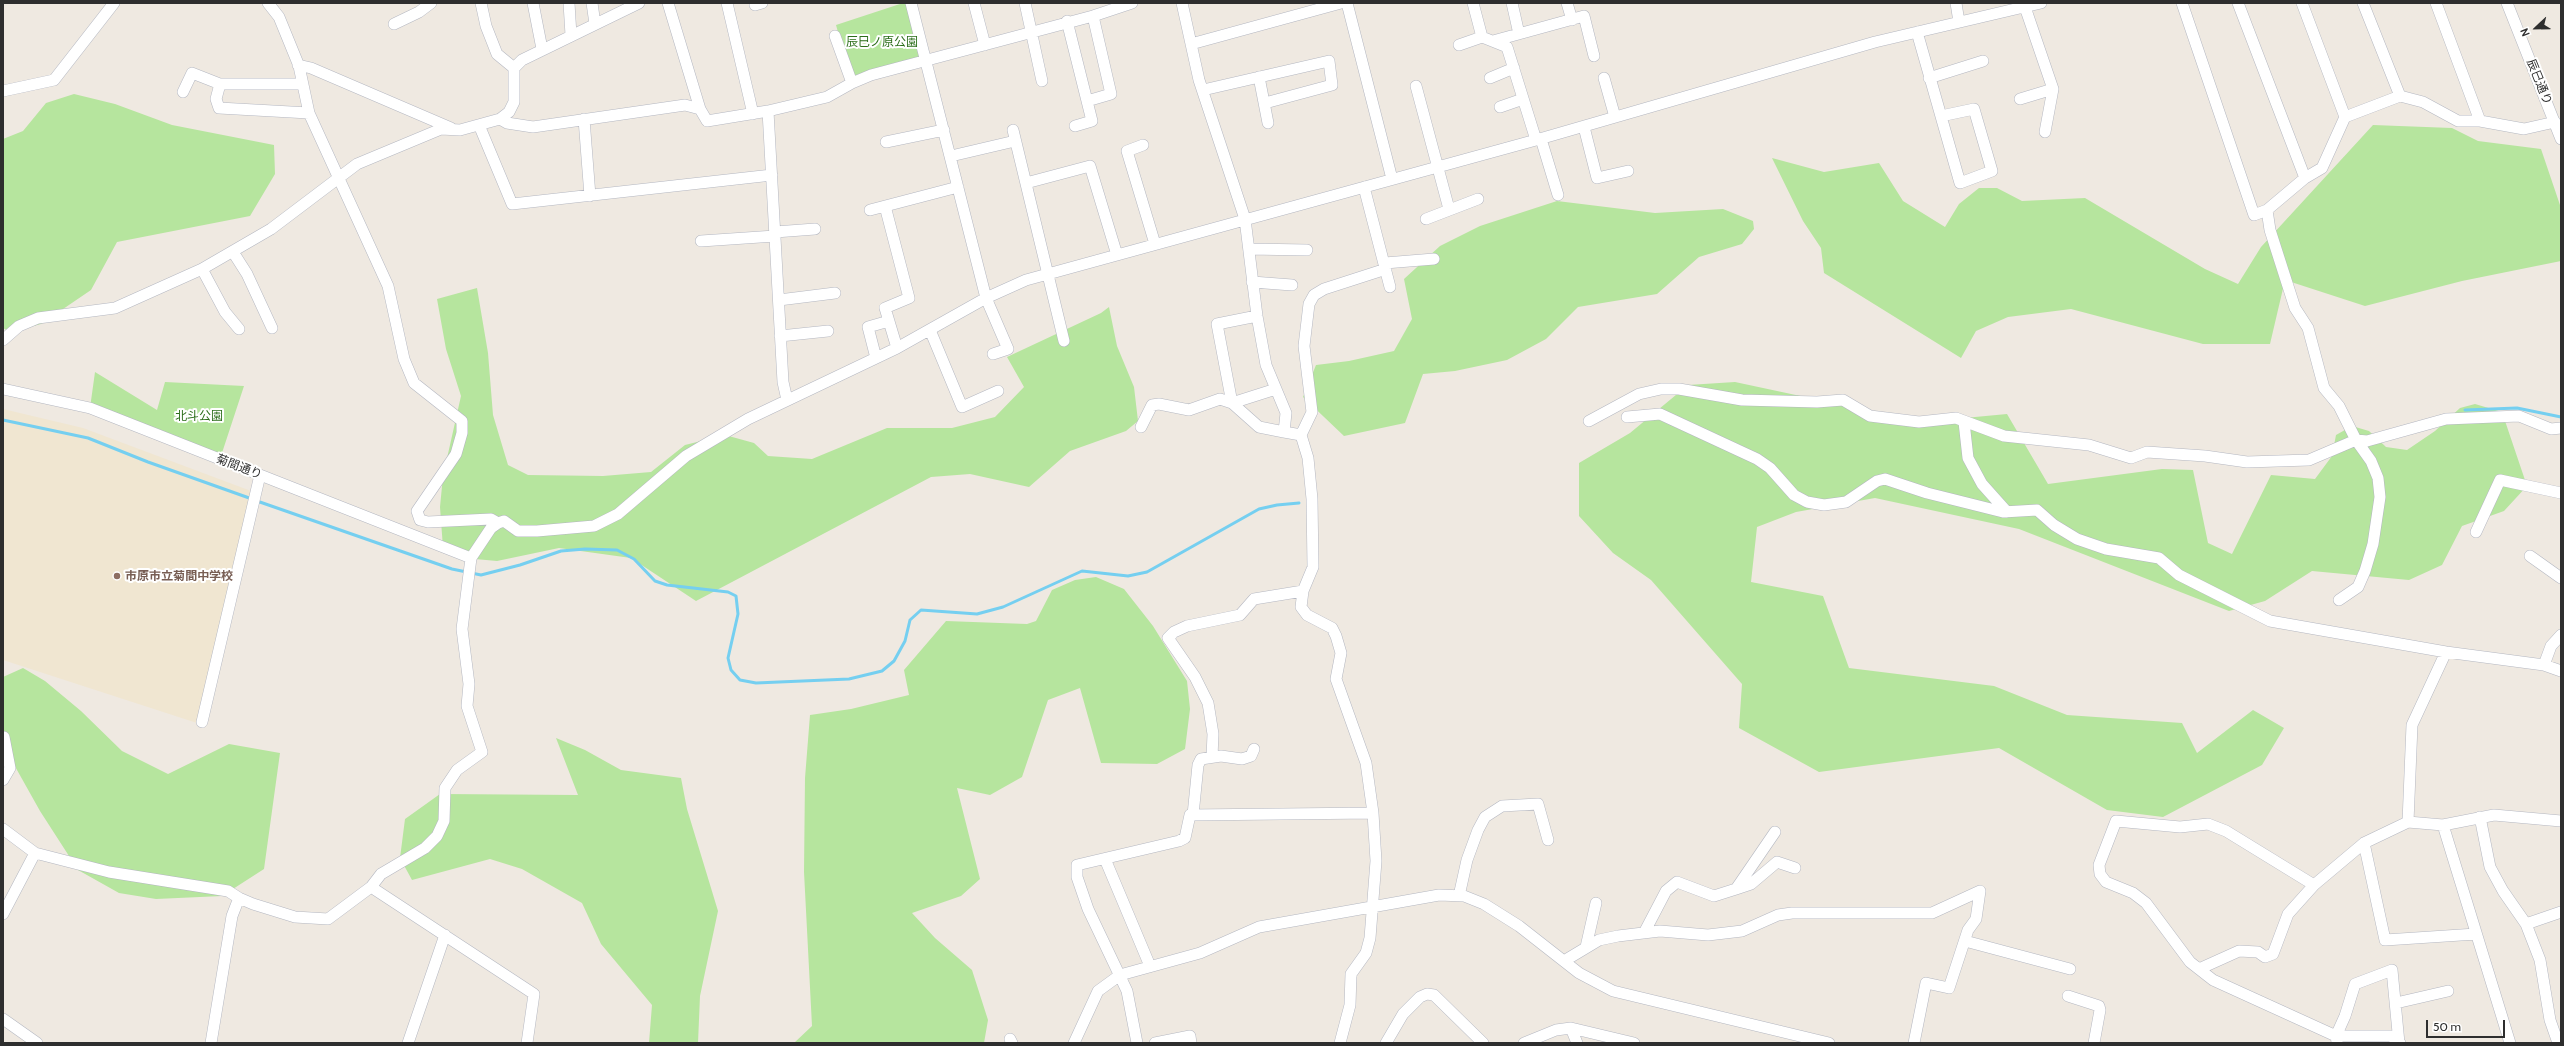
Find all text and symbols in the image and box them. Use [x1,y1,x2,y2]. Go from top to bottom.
north arrow [2516,8,2556,48]
text: N [2517,26,2533,39]
park label: 辰巳ノ原公園 [846,35,918,49]
street label: 辰巳通り [2523,57,2555,107]
park label: 北斗公園 [175,409,223,423]
street label: 菊間通り [214,452,264,482]
place label: 市原市立菊間中学校 [125,569,233,583]
marker: 市原市立菊間中学校 [112,571,122,581]
scale bar [2428,1012,2507,1038]
text: 50 m [2433,1019,2461,1034]

